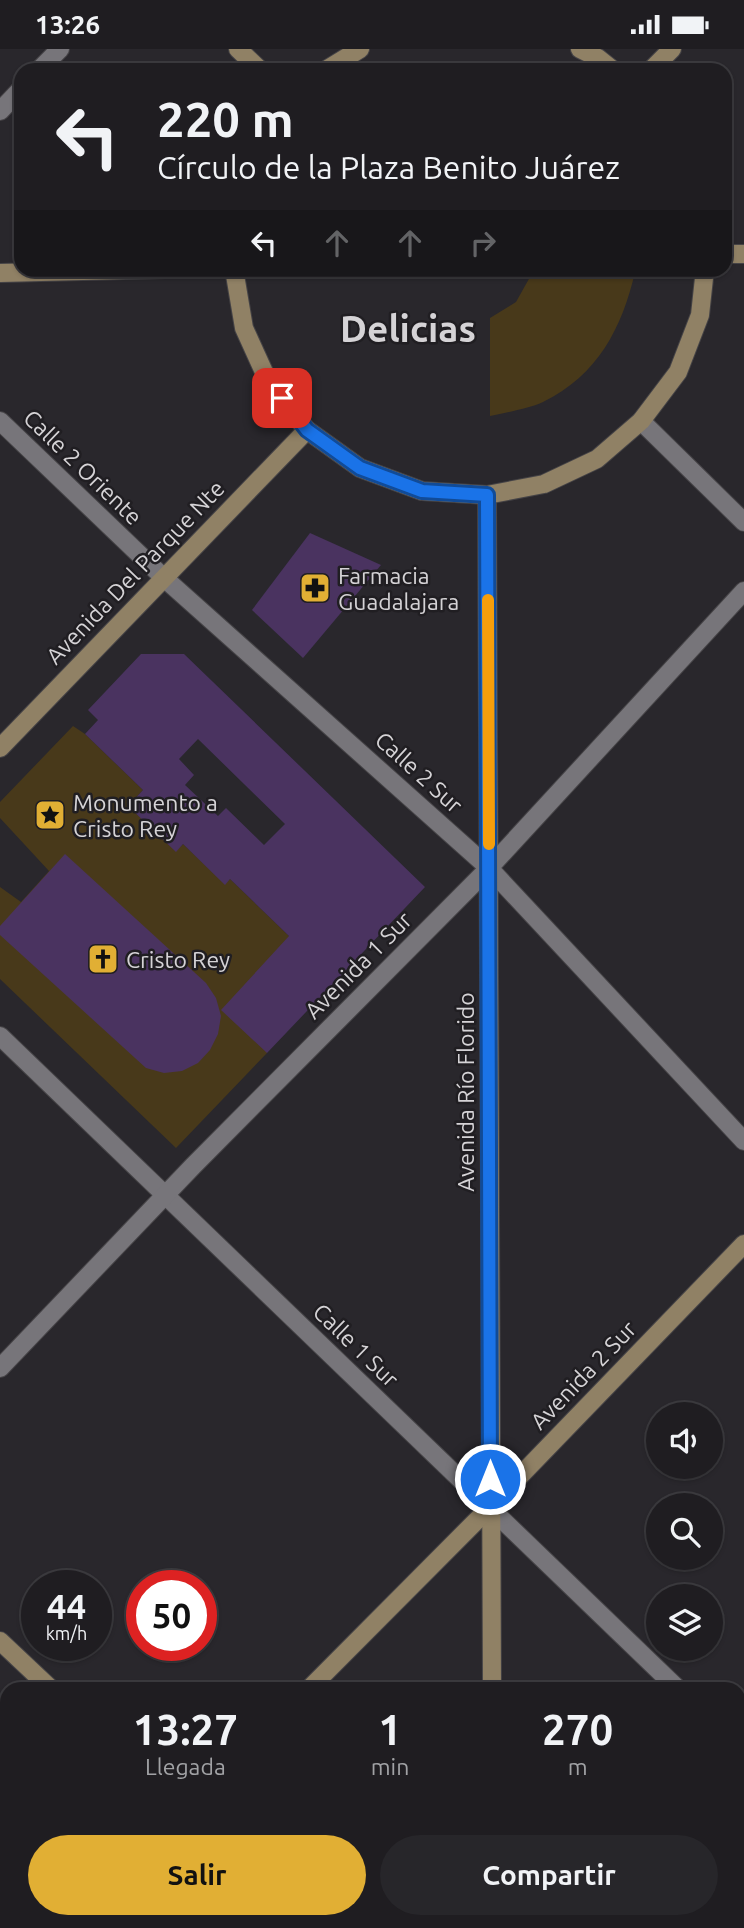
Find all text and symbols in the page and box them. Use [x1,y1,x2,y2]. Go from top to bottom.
text: 13:26 [35,10,100,39]
icon: left [42,91,133,182]
text: 220 m [157,91,294,146]
text: Círculo de la Plaza Benito Juárez [157,149,620,185]
icon: left [245,224,283,262]
icon: ahead [318,224,356,262]
icon: ahead [391,224,429,262]
icon: right [464,224,502,262]
district label: Delicias [340,308,476,349]
pin [252,368,312,428]
icon: arrive [263,379,301,417]
street label: Calle 2 Oriente [19,405,147,529]
street label: Avenida Del Parque Nte [41,475,229,669]
place label: Farmacia Guadalajara [338,563,459,614]
pharmacy icon: Farmacia Guadalajara [298,571,332,605]
street label: Calle 2 Sur [370,727,468,818]
place label: Monumento a Cristo Rey [73,790,218,841]
place icon: Monumento a Cristo Rey [33,798,67,832]
street label: Avenida 1 Sur [300,906,417,1023]
church icon: Cristo Rey [86,942,120,976]
place label: Cristo Rey [126,947,230,972]
street label: Avenida Río Florido [453,992,478,1192]
street label: Calle 1 Sur [308,1298,404,1392]
street label: Avenida 2 Sur [525,1316,641,1434]
map controls [646,1402,723,1661]
button: sound [646,1402,723,1479]
position arrow [453,1442,527,1516]
button: search [646,1493,723,1570]
speed limit sign: 50 [126,1570,217,1661]
button: layers [646,1584,723,1661]
text: 44 [47,1586,86,1626]
text: km/h [46,1623,87,1643]
text: 13:27 [133,1706,238,1753]
text: 1 [378,1706,402,1753]
text: 270 [542,1706,613,1753]
text: Llegada [145,1754,226,1779]
text: min [371,1754,409,1779]
text: m [568,1754,588,1779]
button: Salir [28,1835,366,1915]
button: Compartir [380,1835,718,1915]

